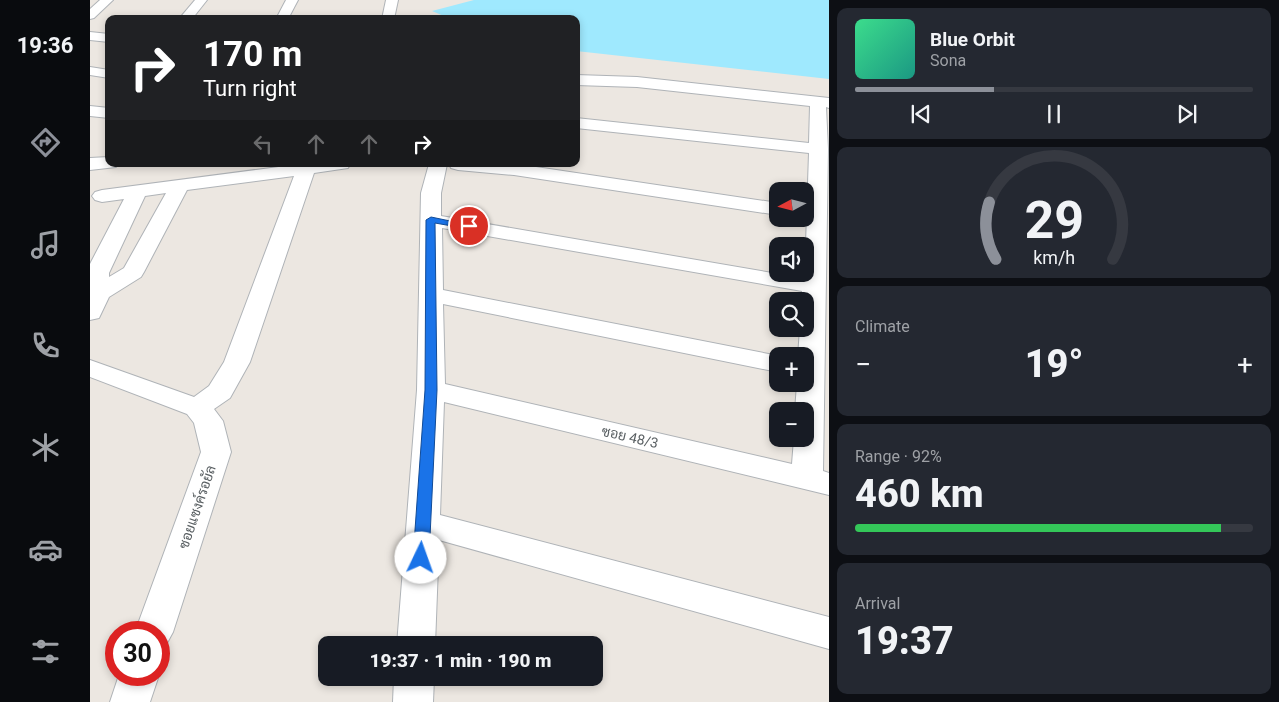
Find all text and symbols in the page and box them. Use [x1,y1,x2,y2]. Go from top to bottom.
text: Blue Orbit [930,28,1015,51]
text: 19:36 [17,33,73,58]
text: 170 m [203,34,302,75]
icon: right [120,35,185,100]
text: Sona [930,51,966,70]
text: Turn right [203,76,297,101]
icon: previous [907,100,935,128]
icon: pause [1040,100,1068,128]
icon: next [1173,100,1201,128]
icon: directions [28,125,63,160]
icon: left [249,130,277,158]
icon: ahead [302,130,330,158]
icon: ahead [355,130,383,158]
icon: right [408,130,436,158]
north arrow [769,182,814,228]
map controls [769,182,814,447]
text: 29 [1024,190,1084,251]
pin [448,205,490,247]
icon: arrive [455,212,483,240]
icon: music [28,227,63,262]
button: sound [769,237,814,282]
text: km/h [1033,247,1075,268]
button: search [769,292,814,337]
text: Climate [855,317,910,336]
icon: phone [28,328,63,363]
text: 19° [1025,342,1083,386]
button: + [769,347,814,392]
text: − [855,348,871,381]
text: + [1237,348,1253,381]
button: − [769,402,814,447]
street label: ซอย 48/3 [600,423,660,451]
icon: climate [28,430,63,465]
text: Range · 92% [855,447,942,466]
street label: ซอยแซงค์รอยัล [174,463,219,551]
text: 460 km [855,472,984,516]
position arrow [394,531,446,583]
icon: car [28,532,63,567]
text: Arrival [855,594,900,613]
text: 19:37 [855,619,954,663]
speed limit sign: 30 [105,621,170,686]
icon: filters [28,634,63,669]
text: 19:37 · 1 min · 190 m [369,649,552,672]

